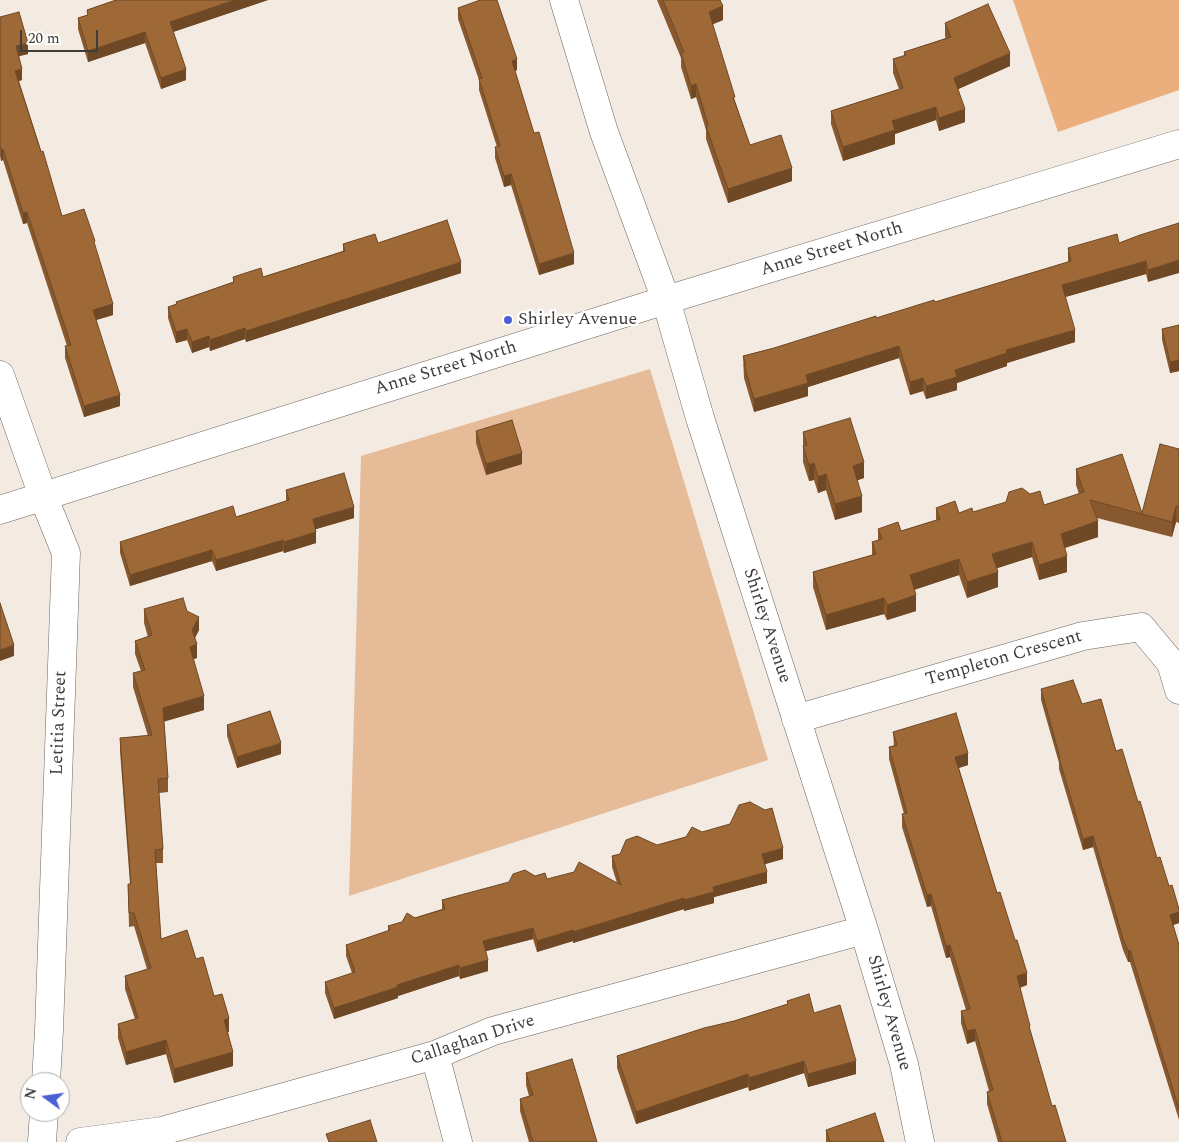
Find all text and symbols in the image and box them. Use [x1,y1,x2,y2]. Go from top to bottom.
scale bar [22,20,100,52]
text: 20 m [28,27,60,50]
street label: Anne Street North [758,218,906,282]
place label: Shirley Avenue [518,309,637,331]
marker: Shirley Avenue [502,314,514,326]
street label: Anne Street North [372,337,520,401]
street label: Shirley Avenue [737,566,795,686]
street label: Templeton Crescent [923,626,1085,692]
street label: Letitia Street [47,670,73,776]
street label: Shirley Avenue [861,953,915,1073]
street label: Callaghan Drive [408,1011,538,1071]
north arrow [20,1072,70,1122]
text: N [19,1085,43,1102]

